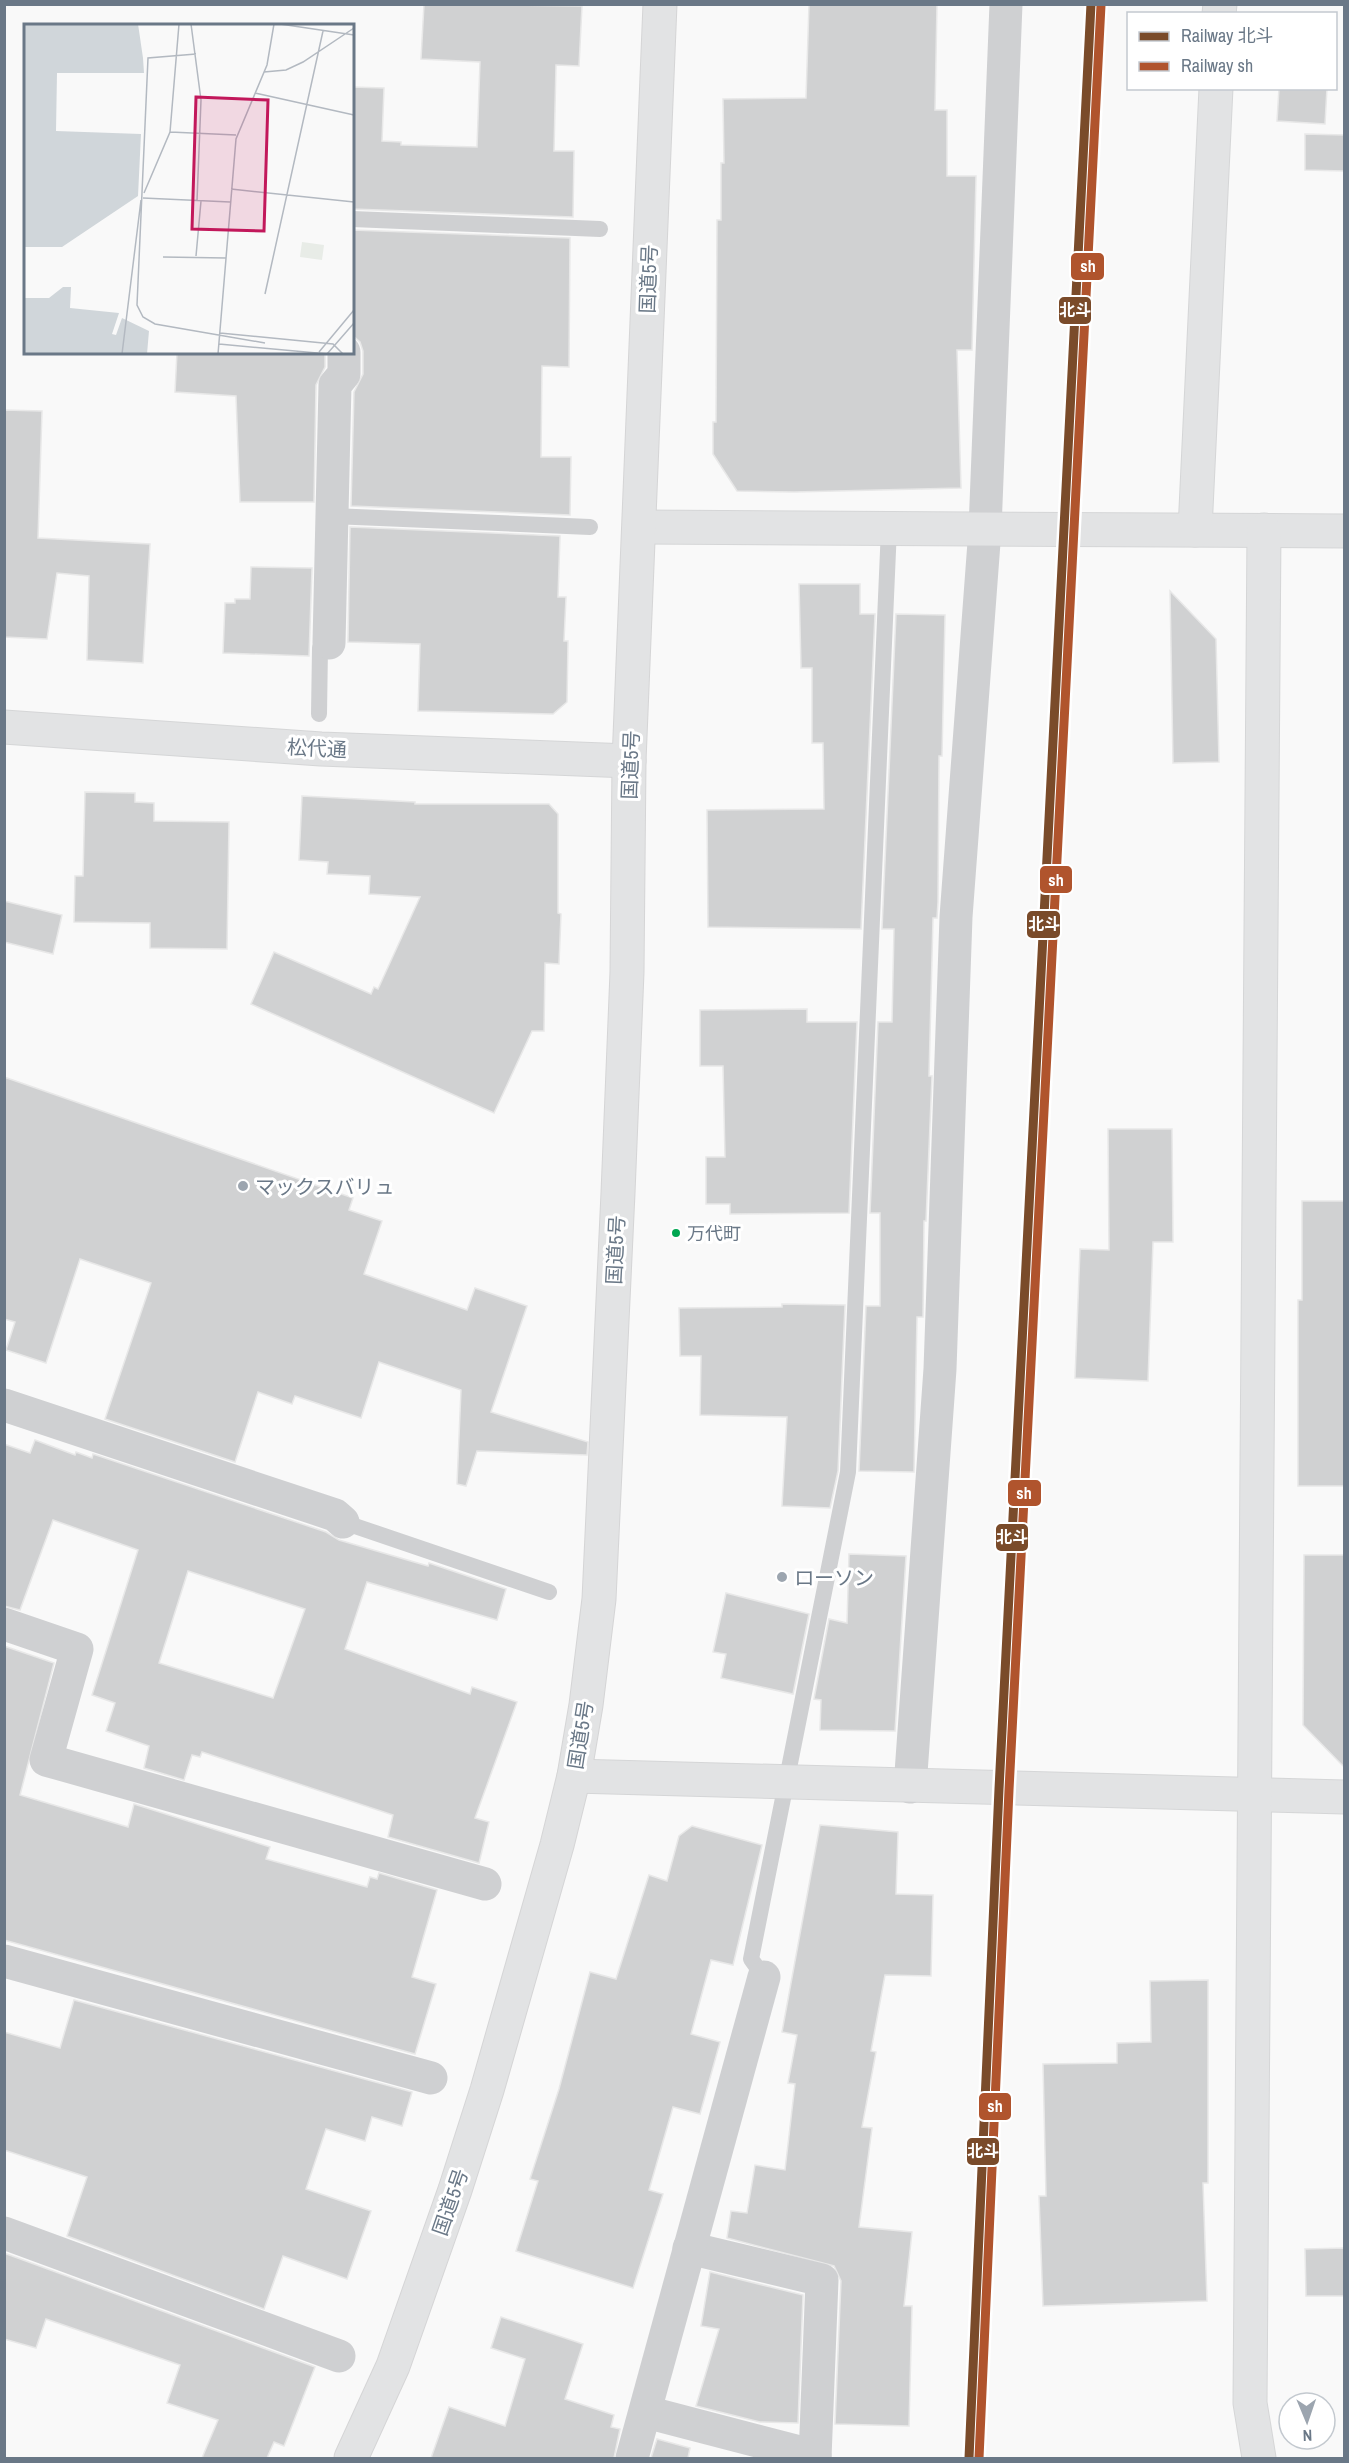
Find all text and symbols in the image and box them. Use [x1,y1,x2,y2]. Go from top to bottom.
legend [1127,12,1337,90]
text: Railway 北斗 [1181,23,1274,48]
inset map [24,24,354,354]
text: Railway sh [1181,53,1253,78]
street label: 国道5号 [633,244,663,314]
line badge: sh [1070,252,1105,281]
text: sh [1080,255,1096,277]
line badge: 北斗 [1058,296,1092,325]
text: 北斗 [1059,299,1091,321]
street label: 国道5号 [615,730,645,800]
street label: 松代通 [286,733,348,763]
line badge: sh [1039,865,1073,894]
text: sh [1048,869,1064,891]
line badge: 北斗 [1026,910,1061,939]
text: 北斗 [1028,913,1060,935]
place label: マックスバリュ [255,1173,394,1200]
marker: マックスバリュ [236,1179,250,1193]
street label: 国道5号 [600,1215,630,1285]
place label: 万代町 [687,1221,741,1246]
marker: 万代町 [670,1227,682,1239]
line badge: sh [1007,1479,1042,1507]
text: sh [1016,1482,1032,1504]
line badge: 北斗 [995,1523,1029,1552]
text: 北斗 [996,1526,1028,1548]
place label: ローソン [794,1564,874,1591]
marker: ローソン [775,1570,789,1584]
street label: 国道5号 [561,1699,599,1771]
line badge: sh [978,2092,1012,2121]
text: sh [987,2095,1003,2117]
line badge: 北斗 [966,2137,1000,2166]
text: 北斗 [967,2140,999,2162]
street label: 国道5号 [426,2165,474,2239]
north arrow [1277,2391,1337,2451]
text: N [1302,2425,1313,2447]

